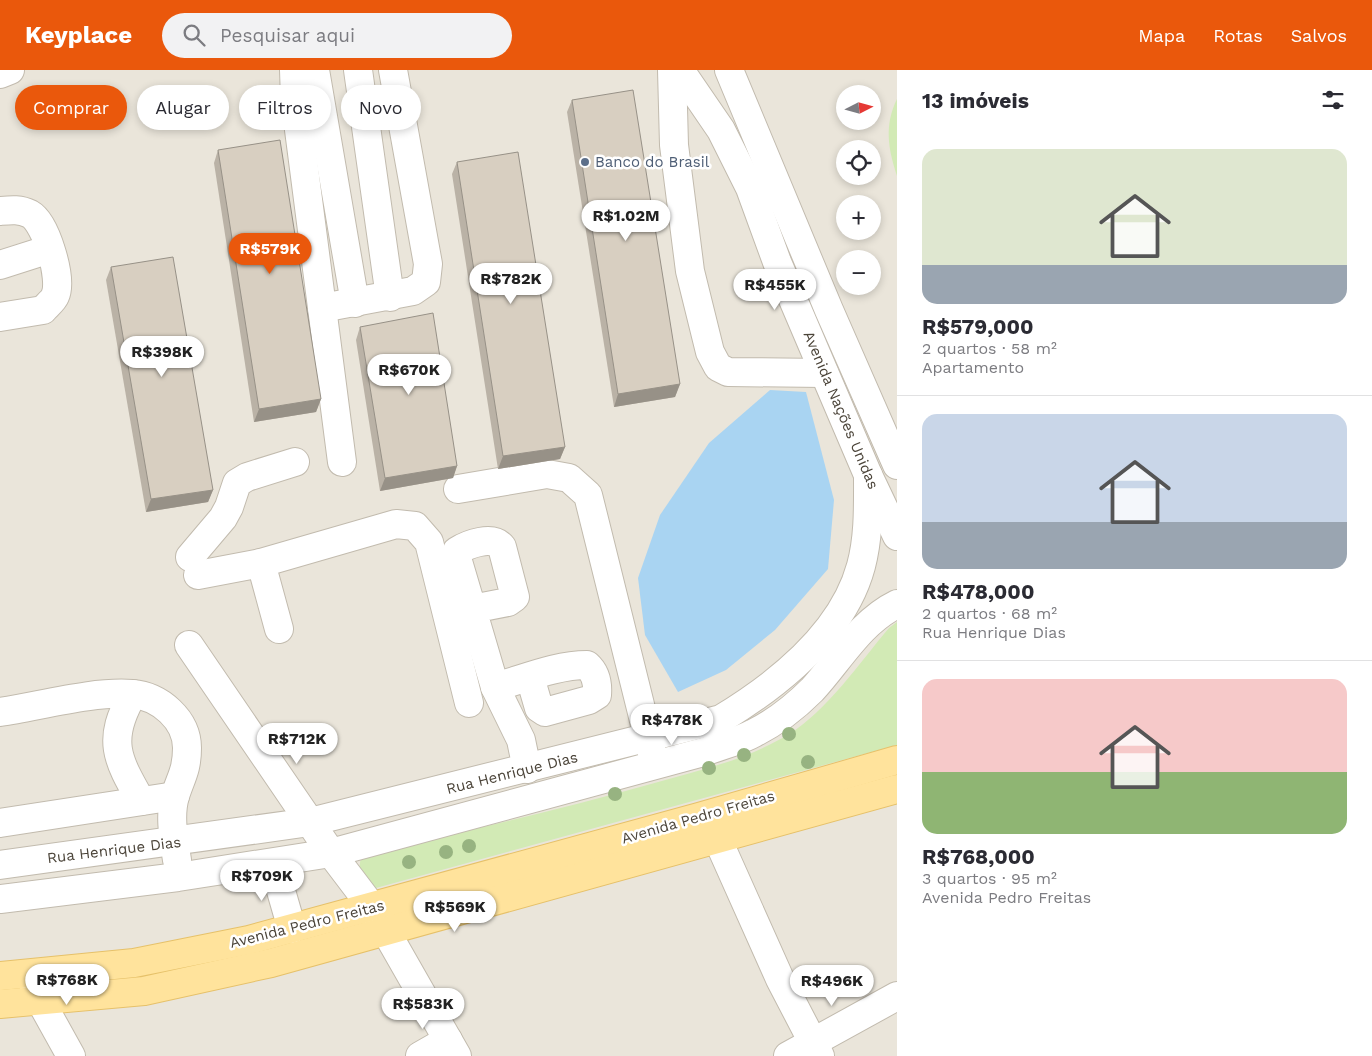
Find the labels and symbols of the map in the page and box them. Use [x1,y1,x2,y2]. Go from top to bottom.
north arrow [836,85,881,130]
place label: Banco do Brasil [595,153,710,171]
marker: Banco do Brasil [579,156,591,168]
pin: R$1.02M [580,200,672,242]
pin: R$579K [229,232,311,275]
pin: R$782K [470,262,552,305]
pin: R$455K [734,268,816,311]
street label: Avenida Nações Unidas [800,328,883,492]
pin: R$398K [121,336,203,378]
pin: R$670K [368,354,450,396]
pin: R$478K [631,704,713,746]
pin: R$712K [256,722,338,765]
street label: Rua Henrique Dias [444,748,580,798]
street label: Avenida Pedro Freitas [619,786,777,848]
street label: Rua Henrique Dias [46,833,182,867]
pin: R$709K [221,860,303,902]
pin: R$569K [414,890,496,933]
street label: Avenida Pedro Freitas [228,896,386,952]
pin: R$768K [26,964,108,1006]
pin: R$496K [791,964,873,1007]
pin: R$583K [382,988,464,1030]

